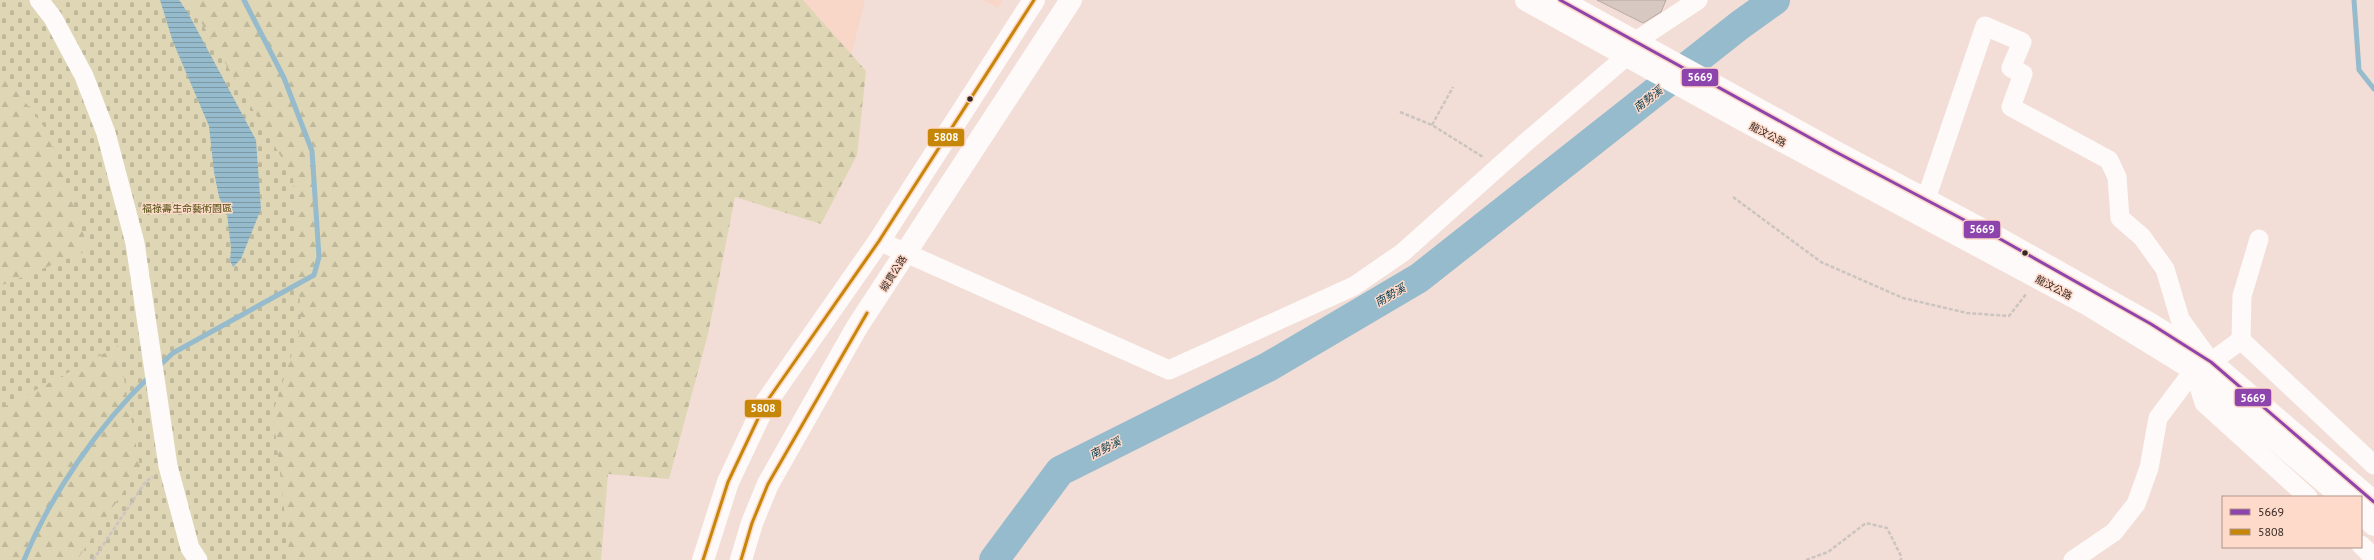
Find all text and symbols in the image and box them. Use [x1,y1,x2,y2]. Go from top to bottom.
line badge: 5669 [1681,68,1719,87]
text: 5669 [1688,70,1712,84]
water label: 南勢溪 [1631,82,1667,115]
unlabelled marker [965,94,975,104]
street label: 龍汶公路 [1747,119,1788,150]
line badge: 5808 [927,128,965,147]
text: 5808 [934,130,958,144]
park label: 福祿壽生命藝術園區 [142,202,232,215]
line badge: 5669 [1963,220,2001,239]
text: 5669 [1970,222,1994,236]
unlabelled marker [2020,248,2030,258]
street label: 縱貫公路 [877,253,910,294]
street label: 龍汶公路 [2033,272,2074,303]
water label: 南勢溪 [1372,280,1410,309]
line badge: 5669 [2234,388,2272,407]
text: 5669 [2241,391,2265,405]
line badge: 5808 [744,399,782,418]
text: 5808 [751,401,775,415]
water label: 南勢溪 [1087,433,1125,462]
legend [2222,496,2362,548]
text: 5669 [2258,504,2284,519]
text: 5808 [2258,524,2284,539]

